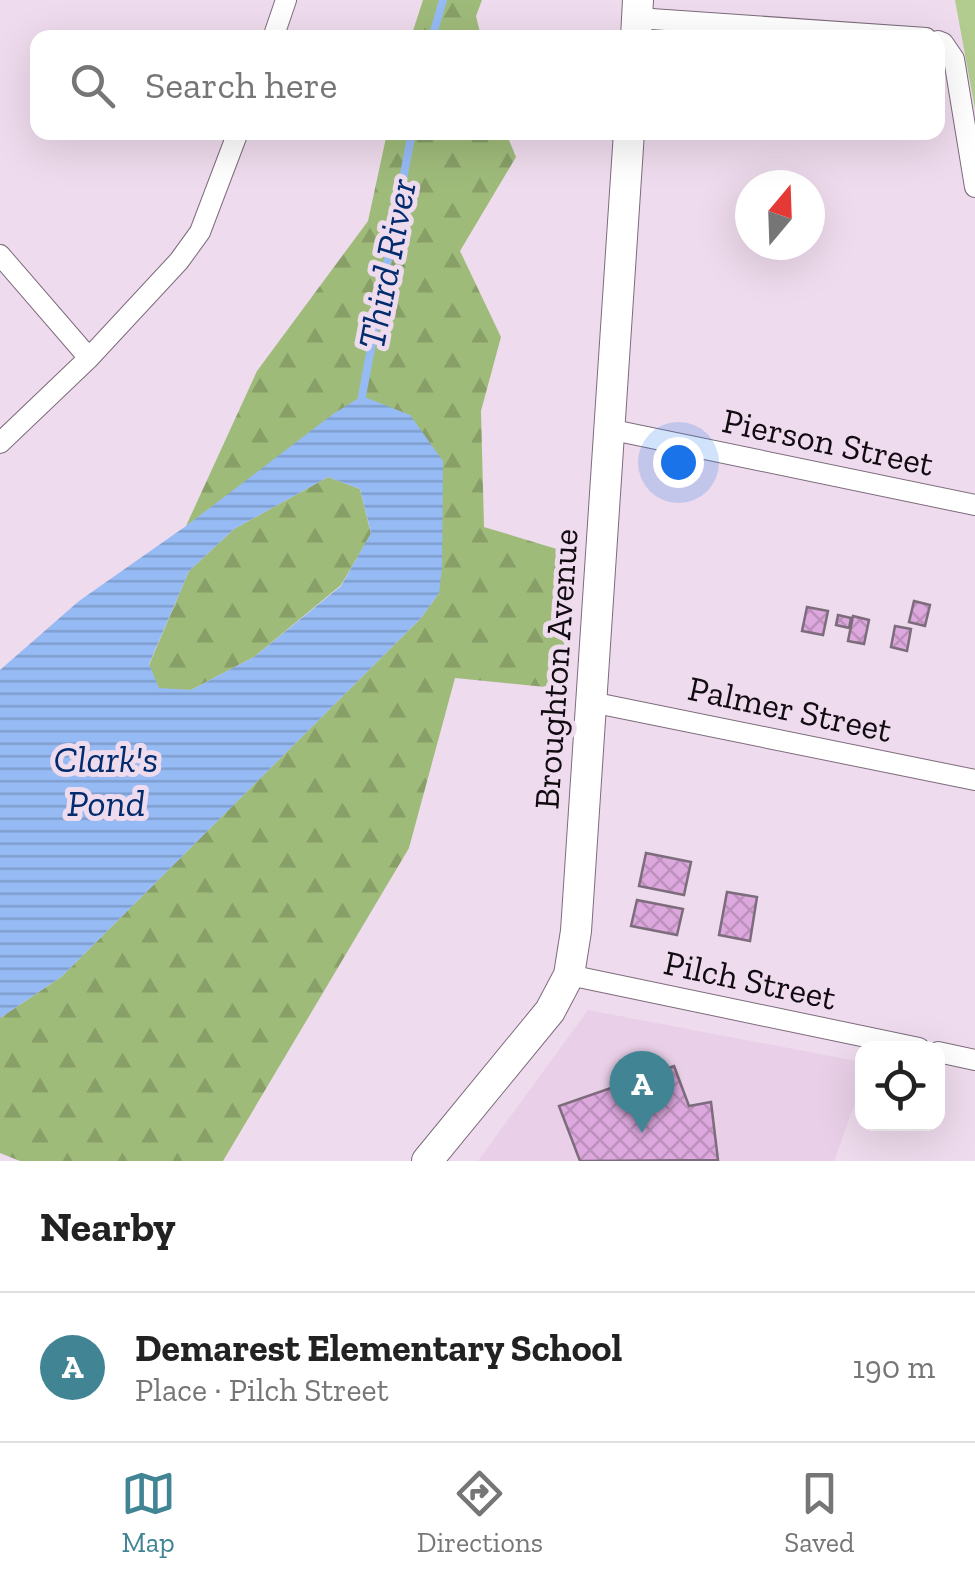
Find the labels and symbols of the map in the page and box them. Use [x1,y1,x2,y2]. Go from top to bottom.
north arrow [735,170,825,260]
water label: Third River [348,174,426,353]
street label: Pierson Street [719,399,937,485]
your location [653,437,704,488]
street label: Broughton Avenue [525,527,587,811]
street label: Palmer Street [684,667,896,751]
water label: Clark's Pond [54,736,158,826]
street label: Pilch Street [660,941,840,1019]
pin: A [610,1050,674,1133]

